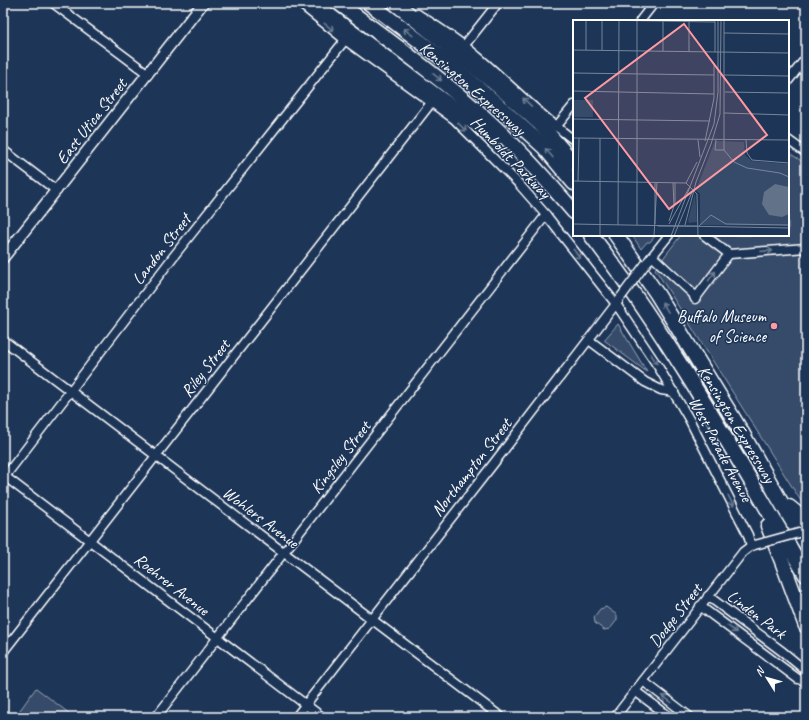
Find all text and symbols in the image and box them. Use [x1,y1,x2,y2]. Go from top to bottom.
inset map [573,20,789,236]
one-way arrow [324,23,335,32]
one-way arrow [403,28,414,37]
street label: Kensington Expressway [416,37,531,141]
street label: East Utica Street [51,72,133,168]
one-way arrow [431,73,442,82]
one-way arrow [522,97,532,106]
street label: Humboldt Parkway [466,112,556,204]
one-way arrow [457,122,467,132]
one-way arrow [545,148,554,159]
street label: Landon Street [127,208,197,289]
one-way arrow [760,248,773,255]
one-way arrow [573,249,582,260]
one-way arrow [708,271,716,282]
one-way arrow [660,301,668,313]
place label: Buffalo Museum of Science [677,306,767,347]
marker: Buffalo Museum of Science [769,321,779,331]
street label: Riley Street [176,333,236,401]
one-way arrow [650,353,658,365]
street label: Kensington Expressway [693,362,780,488]
street label: West Parade Avenue [684,393,758,507]
street label: Northampton Street [427,412,518,520]
street label: Kingsley Street [306,415,377,498]
street label: Wohlers Avenue [219,482,304,554]
one-way arrow [728,495,735,507]
street label: Roehrer Avenue [130,549,215,621]
street label: Dodge Street [644,577,708,651]
street label: Linden Park [723,585,792,645]
one-way arrow [726,625,737,634]
north arrow [747,658,787,698]
text: N [751,663,768,679]
one-way arrow [661,695,672,703]

